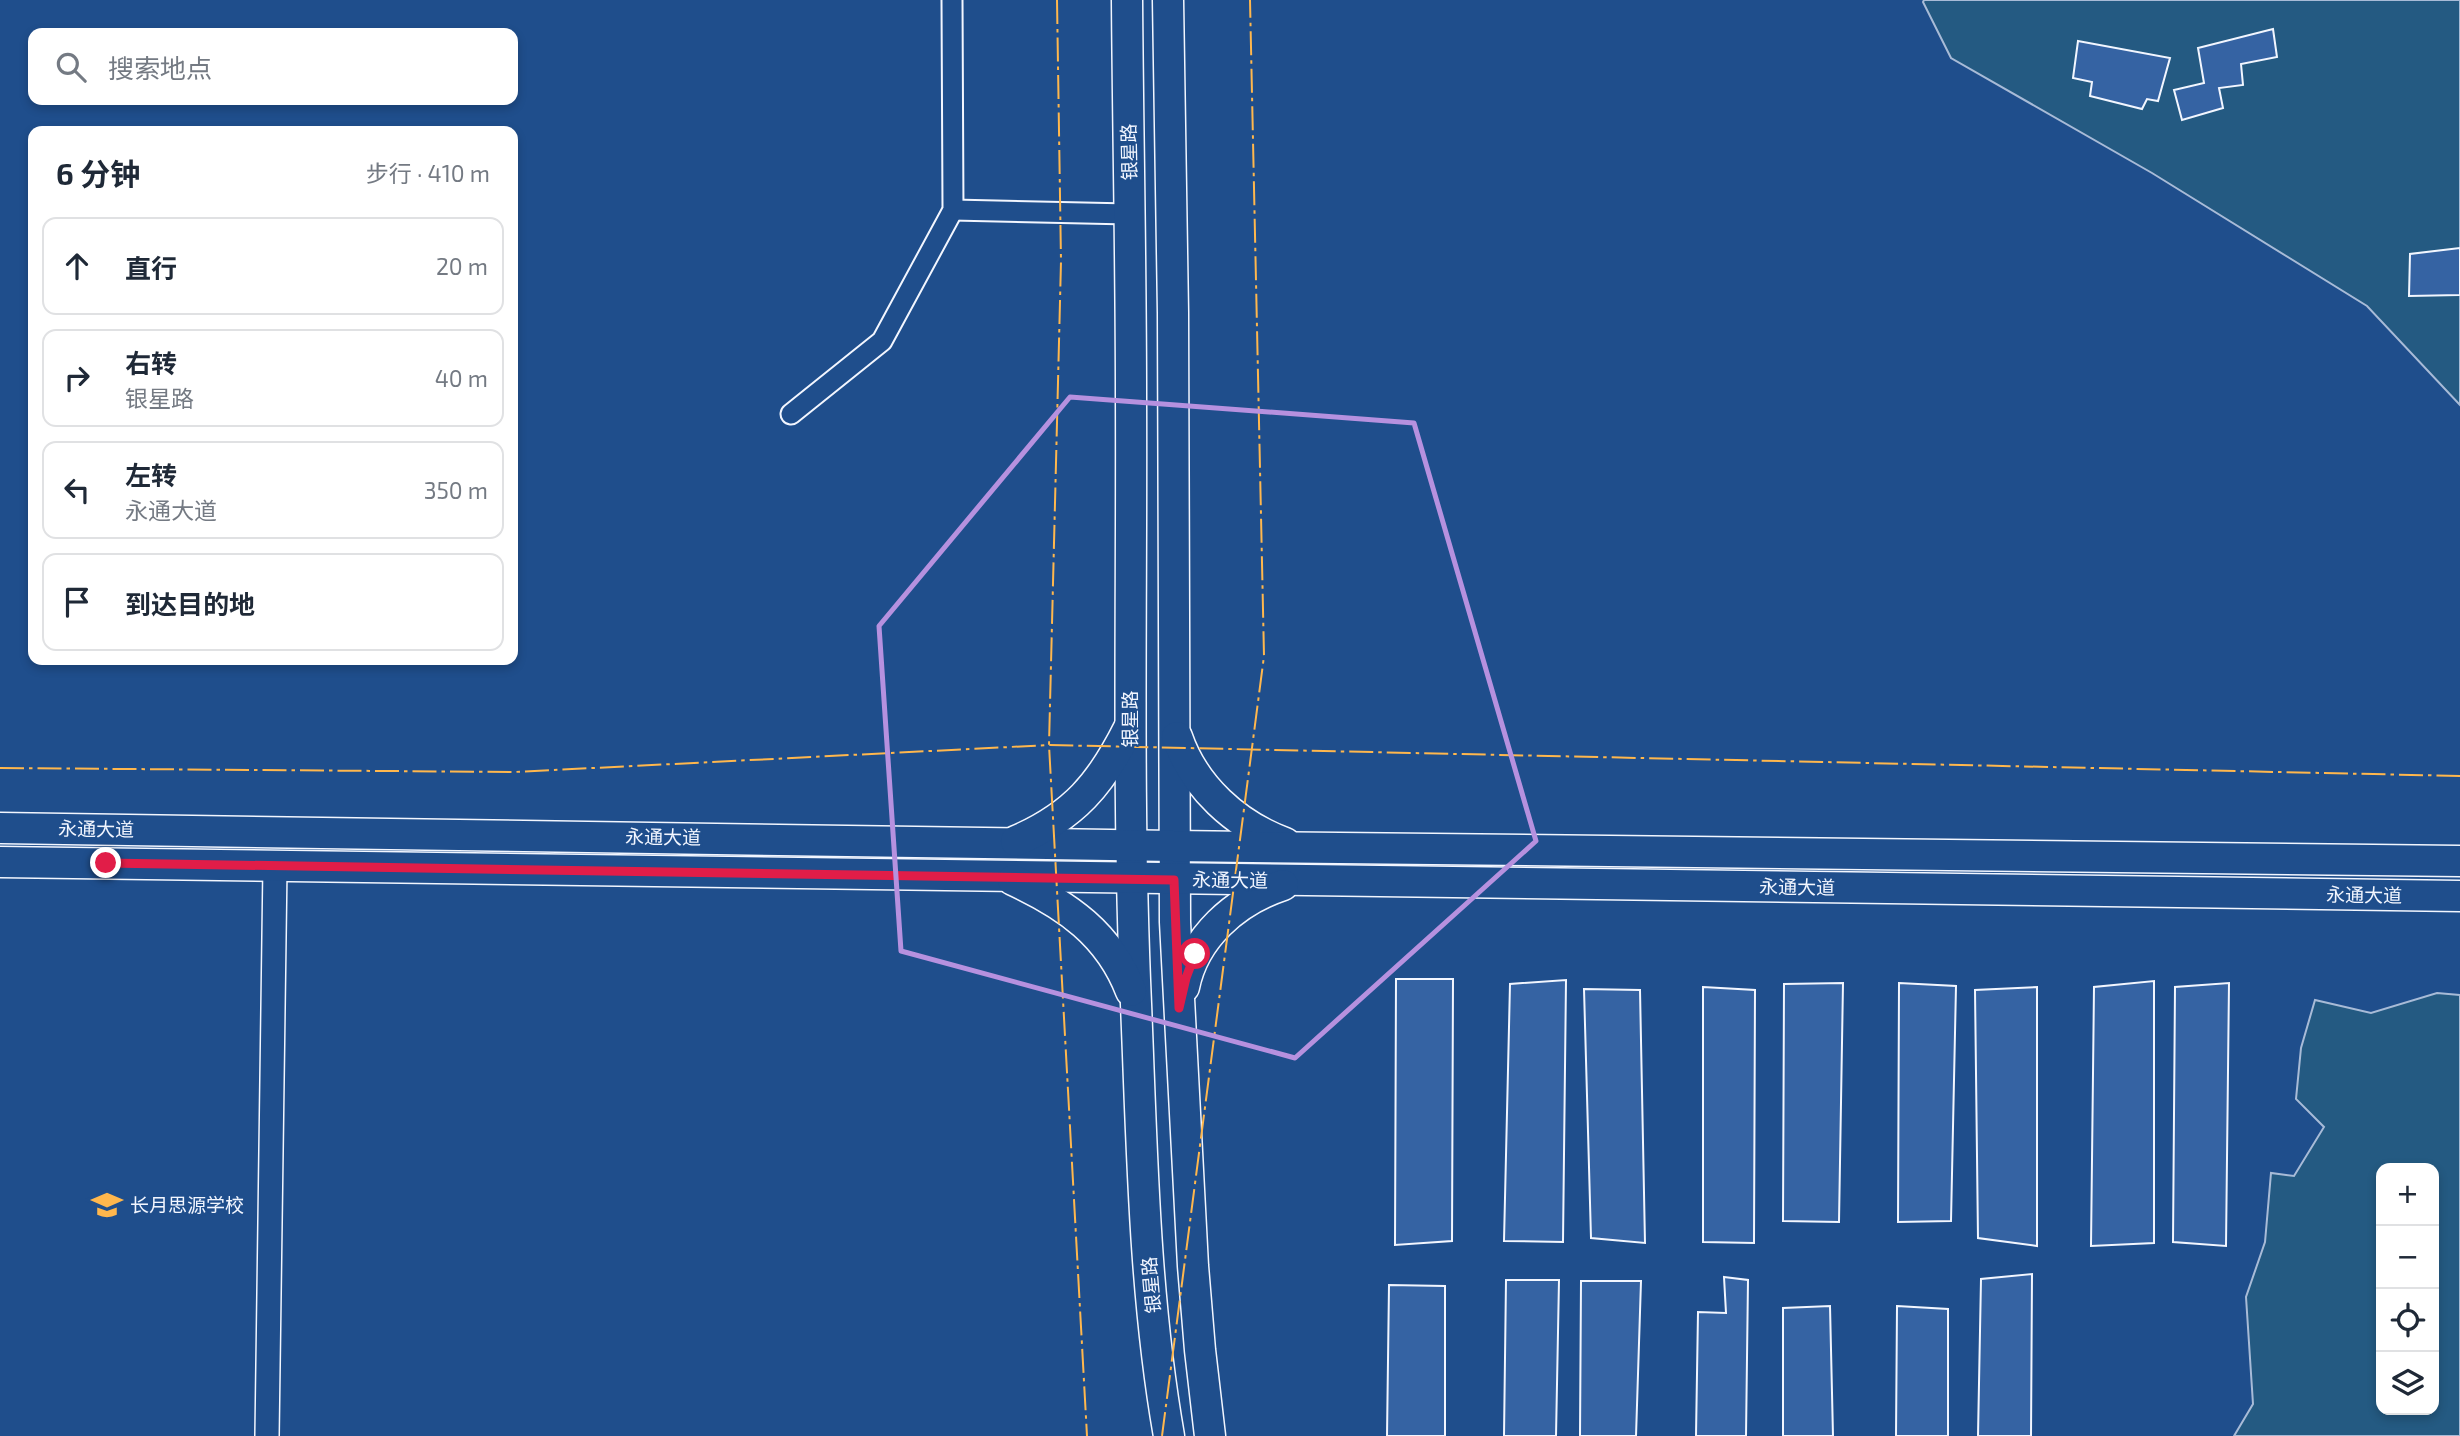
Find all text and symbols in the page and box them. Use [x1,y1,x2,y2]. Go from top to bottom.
search box [28,28,518,105]
icon: search [52,48,90,86]
text: 搜索地点 [108,52,212,83]
street label: 银星路 [1117,123,1140,181]
text: 6 分钟 [56,155,140,191]
text: 步行 · 410 m [366,159,490,187]
icon: ahead [58,247,96,285]
text: 直行 [125,252,177,283]
text: 20 m [436,252,488,280]
text: 右转 [125,347,177,378]
icon: right [58,359,96,397]
text: 40 m [435,364,488,392]
text: 银星路 [125,384,194,412]
text: 左转 [125,459,177,490]
icon: left [58,471,96,509]
text: 350 m [424,476,488,504]
text: 永通大道 [125,496,217,524]
icon: arrive [58,583,96,621]
text: 到达目的地 [125,588,255,619]
street label: 银星路 [1118,690,1141,748]
street label: 永通大道 [58,816,134,841]
street label: 永通大道 [625,824,701,849]
route end [90,847,121,878]
street label: 永通大道 [1192,867,1268,892]
street label: 永通大道 [1759,874,1835,899]
street label: 永通大道 [2326,882,2402,907]
route start [1179,938,1210,969]
map controls [2376,1163,2439,1415]
button: + [2376,1163,2439,1226]
school or university icon: 长月思源学校 [90,1188,124,1222]
place label: 长月思源学校 [130,1193,244,1216]
button: − [2376,1226,2439,1289]
street label: 银星路 [1137,1256,1164,1314]
button: locate [2376,1289,2439,1352]
button: layers [2376,1352,2439,1415]

